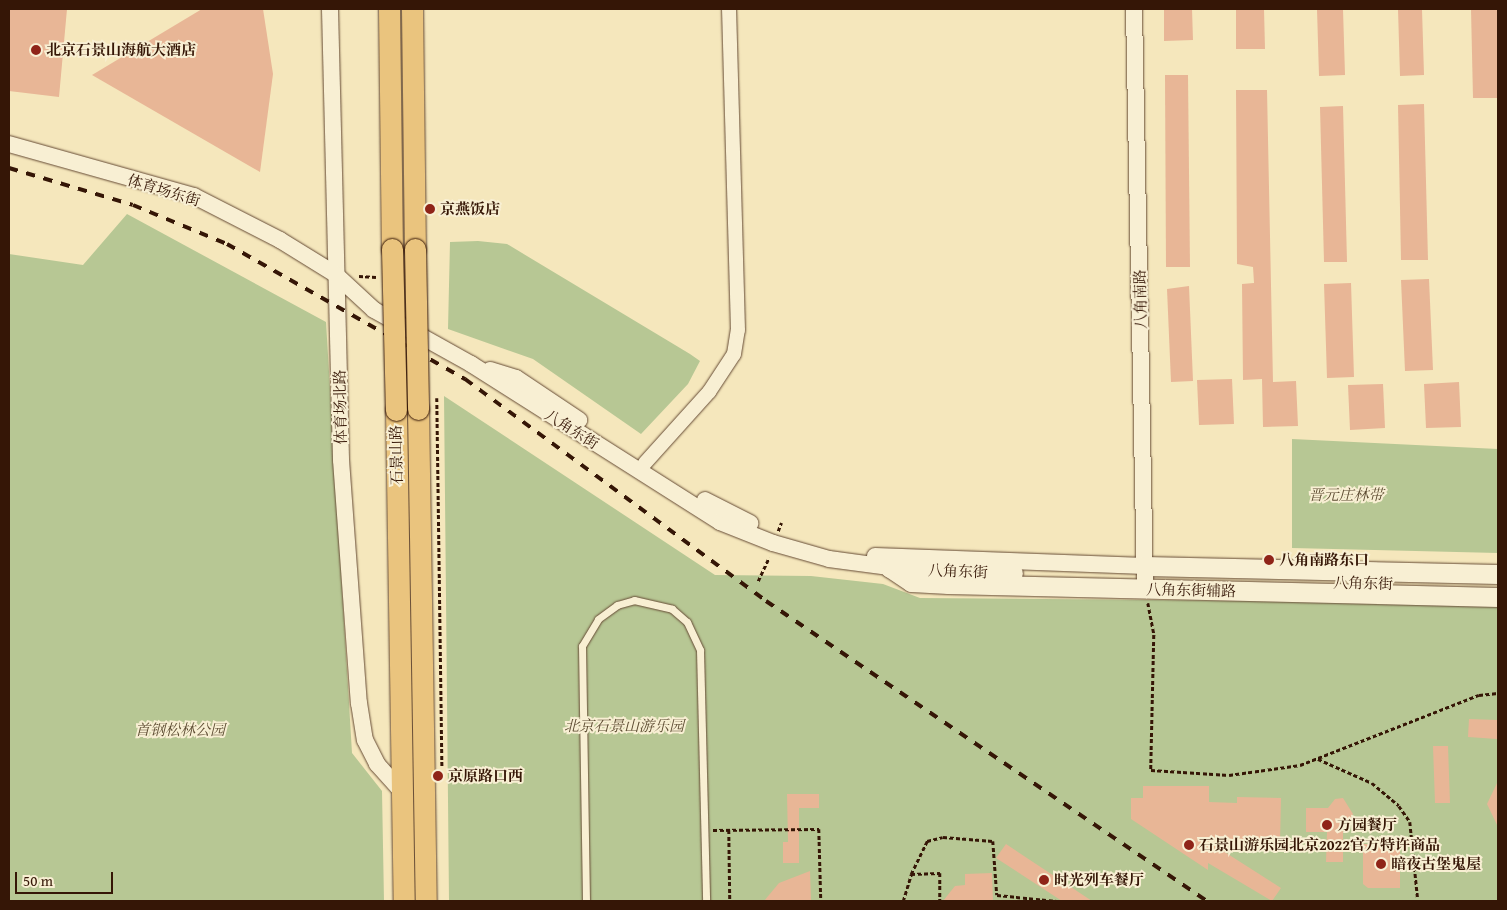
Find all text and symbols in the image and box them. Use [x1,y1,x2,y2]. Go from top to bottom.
place label: 北京石景山海航大酒店 [46,41,196,59]
marker: 北京石景山海航大酒店 [30,44,42,56]
street label: 体育场东街 [126,170,202,210]
place label: 京燕饭店 [440,200,500,218]
marker: 京燕饭店 [424,203,436,215]
street label: 八角南路 [1130,269,1150,329]
street label: 体育场北路 [330,369,350,445]
street label: 八角东街 [542,405,602,453]
street label: 石景山路 [386,425,406,485]
park label: 晋元庄林带 [1309,486,1383,504]
place label: 八角南路东口 [1279,551,1369,569]
marker: 八角南路东口 [1263,554,1275,566]
street label: 八角东街 [928,561,988,581]
street label: 八角东街 [1333,573,1393,593]
street label: 八角东街辅路 [1146,580,1236,600]
park label: 北京石景山游乐园 [564,717,684,735]
park label: 首钢松林公园 [135,721,225,739]
place label: 京原路口西 [448,767,523,785]
marker: 京原路口西 [432,770,444,782]
place label: 方园餐厅 [1337,816,1397,834]
marker: 方园餐厅 [1321,819,1333,831]
place label: 石景山游乐园北京2022官方特许商品 [1199,836,1440,854]
marker: 石景山游乐园北京2022官方特许商品 [1183,839,1195,851]
place label: 暗夜古堡鬼屋 [1391,855,1481,873]
marker: 暗夜古堡鬼屋 [1375,858,1387,870]
scale bar [18,862,115,894]
text: 50 m [23,870,53,891]
place label: 时光列车餐厅 [1054,871,1144,889]
marker: 时光列车餐厅 [1038,874,1050,886]

